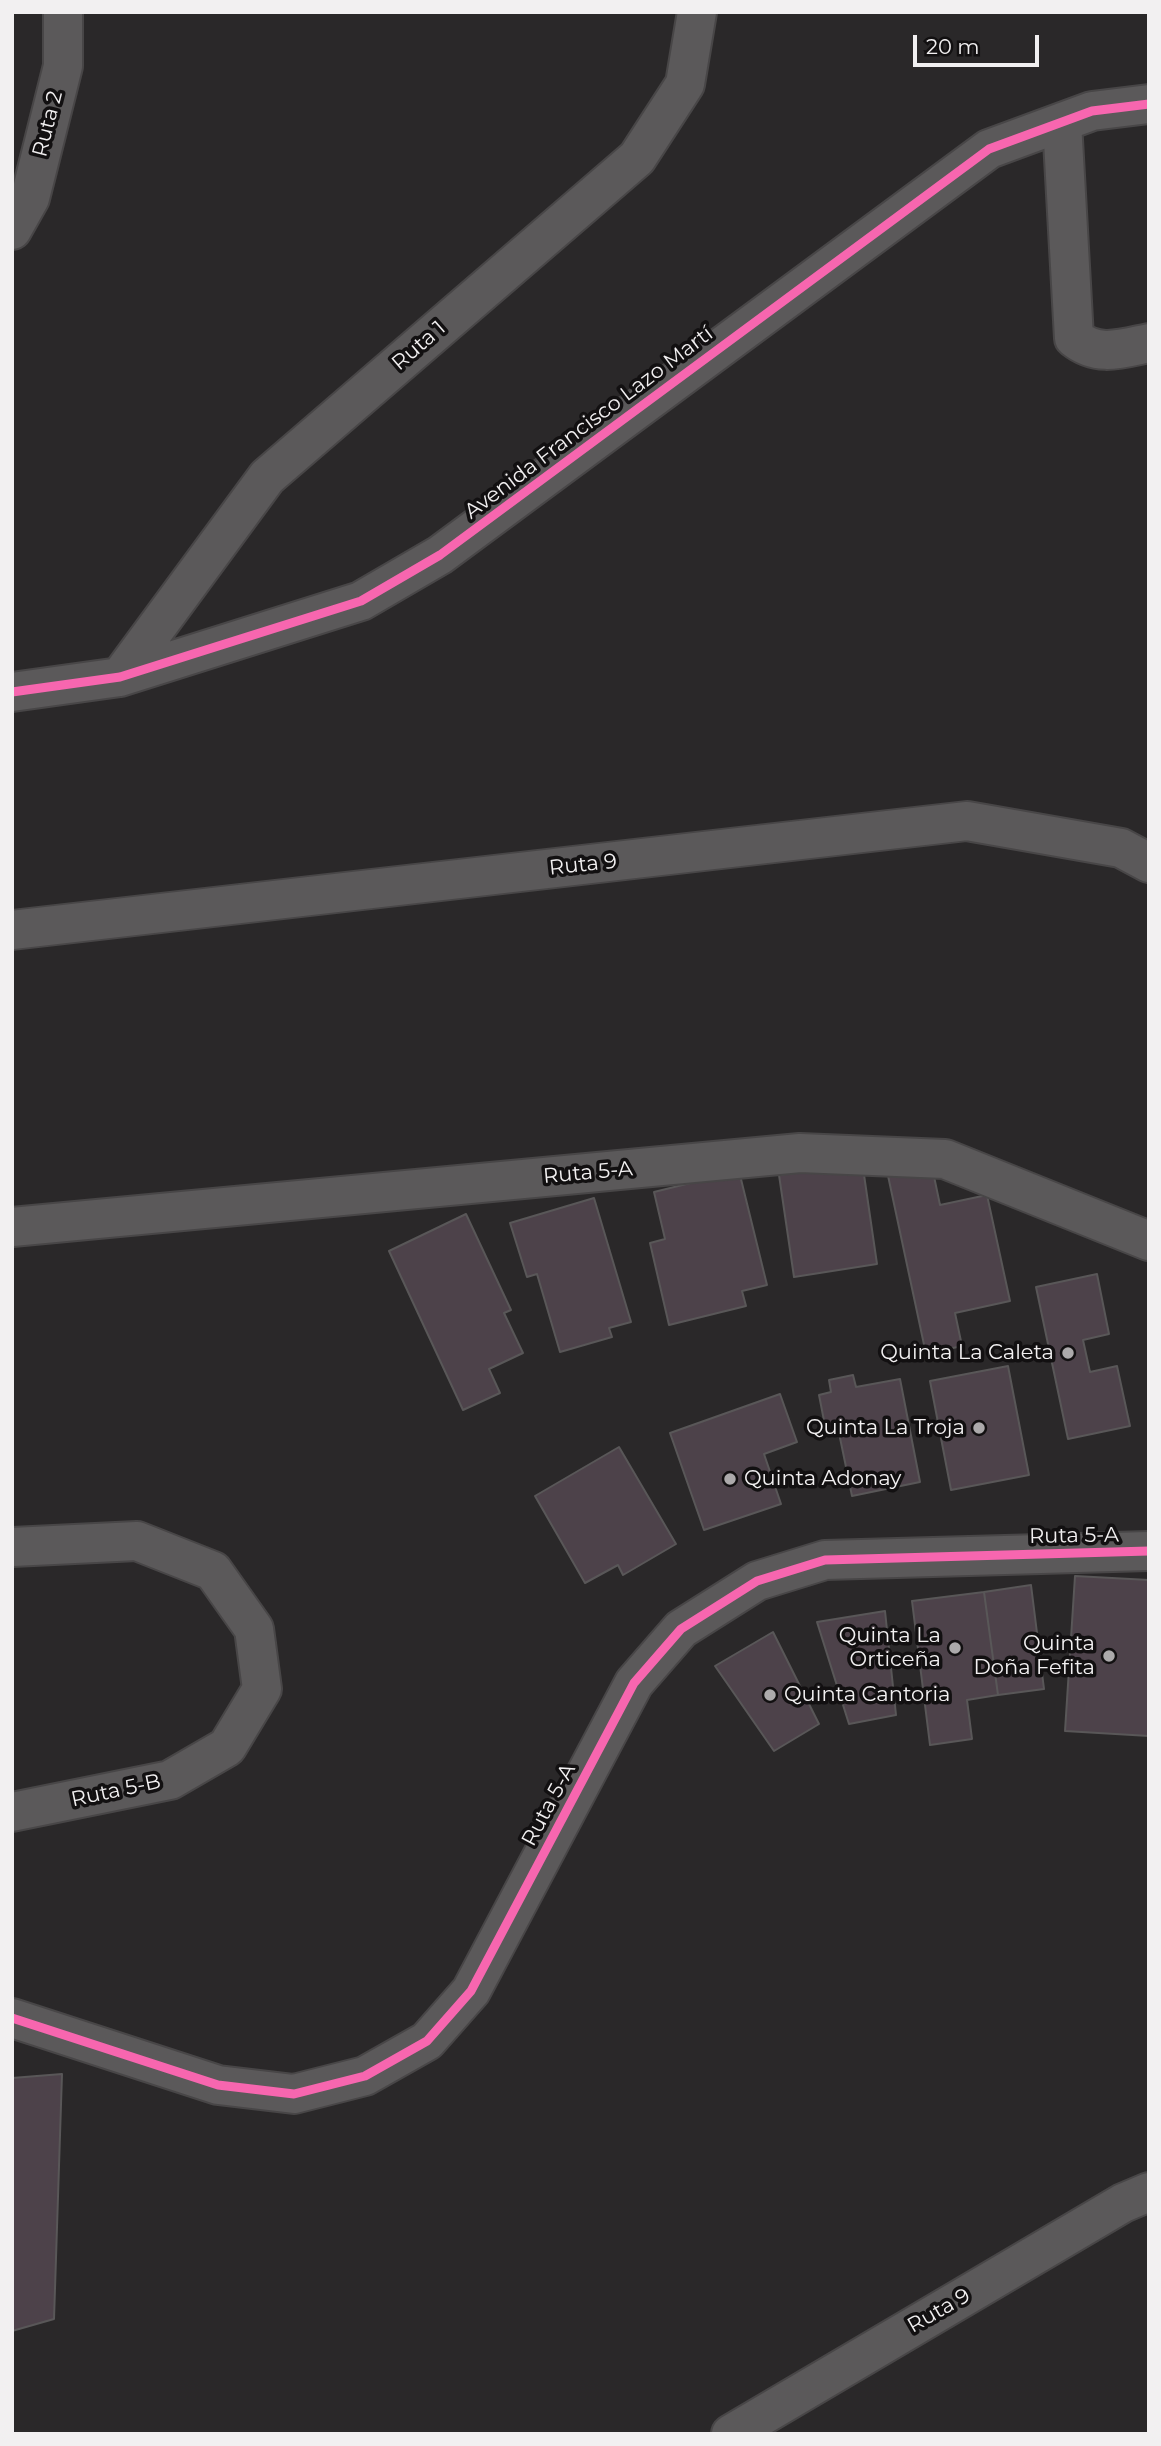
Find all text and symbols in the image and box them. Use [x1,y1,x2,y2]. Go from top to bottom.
scale bar [916,21,1042,65]
text: 20 m [926,34,980,59]
street label: Ruta 2 [28,88,68,160]
street label: Ruta 1 [387,316,451,376]
street label: Avenida Francisco Lazo Martí [460,321,718,525]
street label: Ruta 9 [548,849,618,881]
street label: Ruta 5-A [542,1157,634,1189]
place label: Quinta La Caleta [880,1340,1054,1366]
marker: Quinta La Caleta [1060,1345,1076,1361]
place label: Quinta La Troja [806,1415,965,1441]
marker: Quinta La Troja [971,1420,987,1436]
place label: Quinta Adonay [744,1466,901,1492]
marker: Quinta Adonay [722,1471,738,1487]
street label: Ruta 5-A [1029,1523,1119,1549]
place label: Quinta La Orticeña [839,1623,941,1673]
place label: Quinta Doña Fefita [974,1631,1095,1681]
marker: Quinta La Orticeña [947,1640,963,1656]
marker: Quinta Doña Fefita [1101,1648,1117,1664]
place label: Quinta Cantoria [784,1682,950,1708]
marker: Quinta Cantoria [762,1687,778,1703]
street label: Ruta 5-A [517,1759,581,1851]
street label: Ruta 5-B [69,1769,163,1813]
street label: Ruta 9 [903,2283,975,2339]

